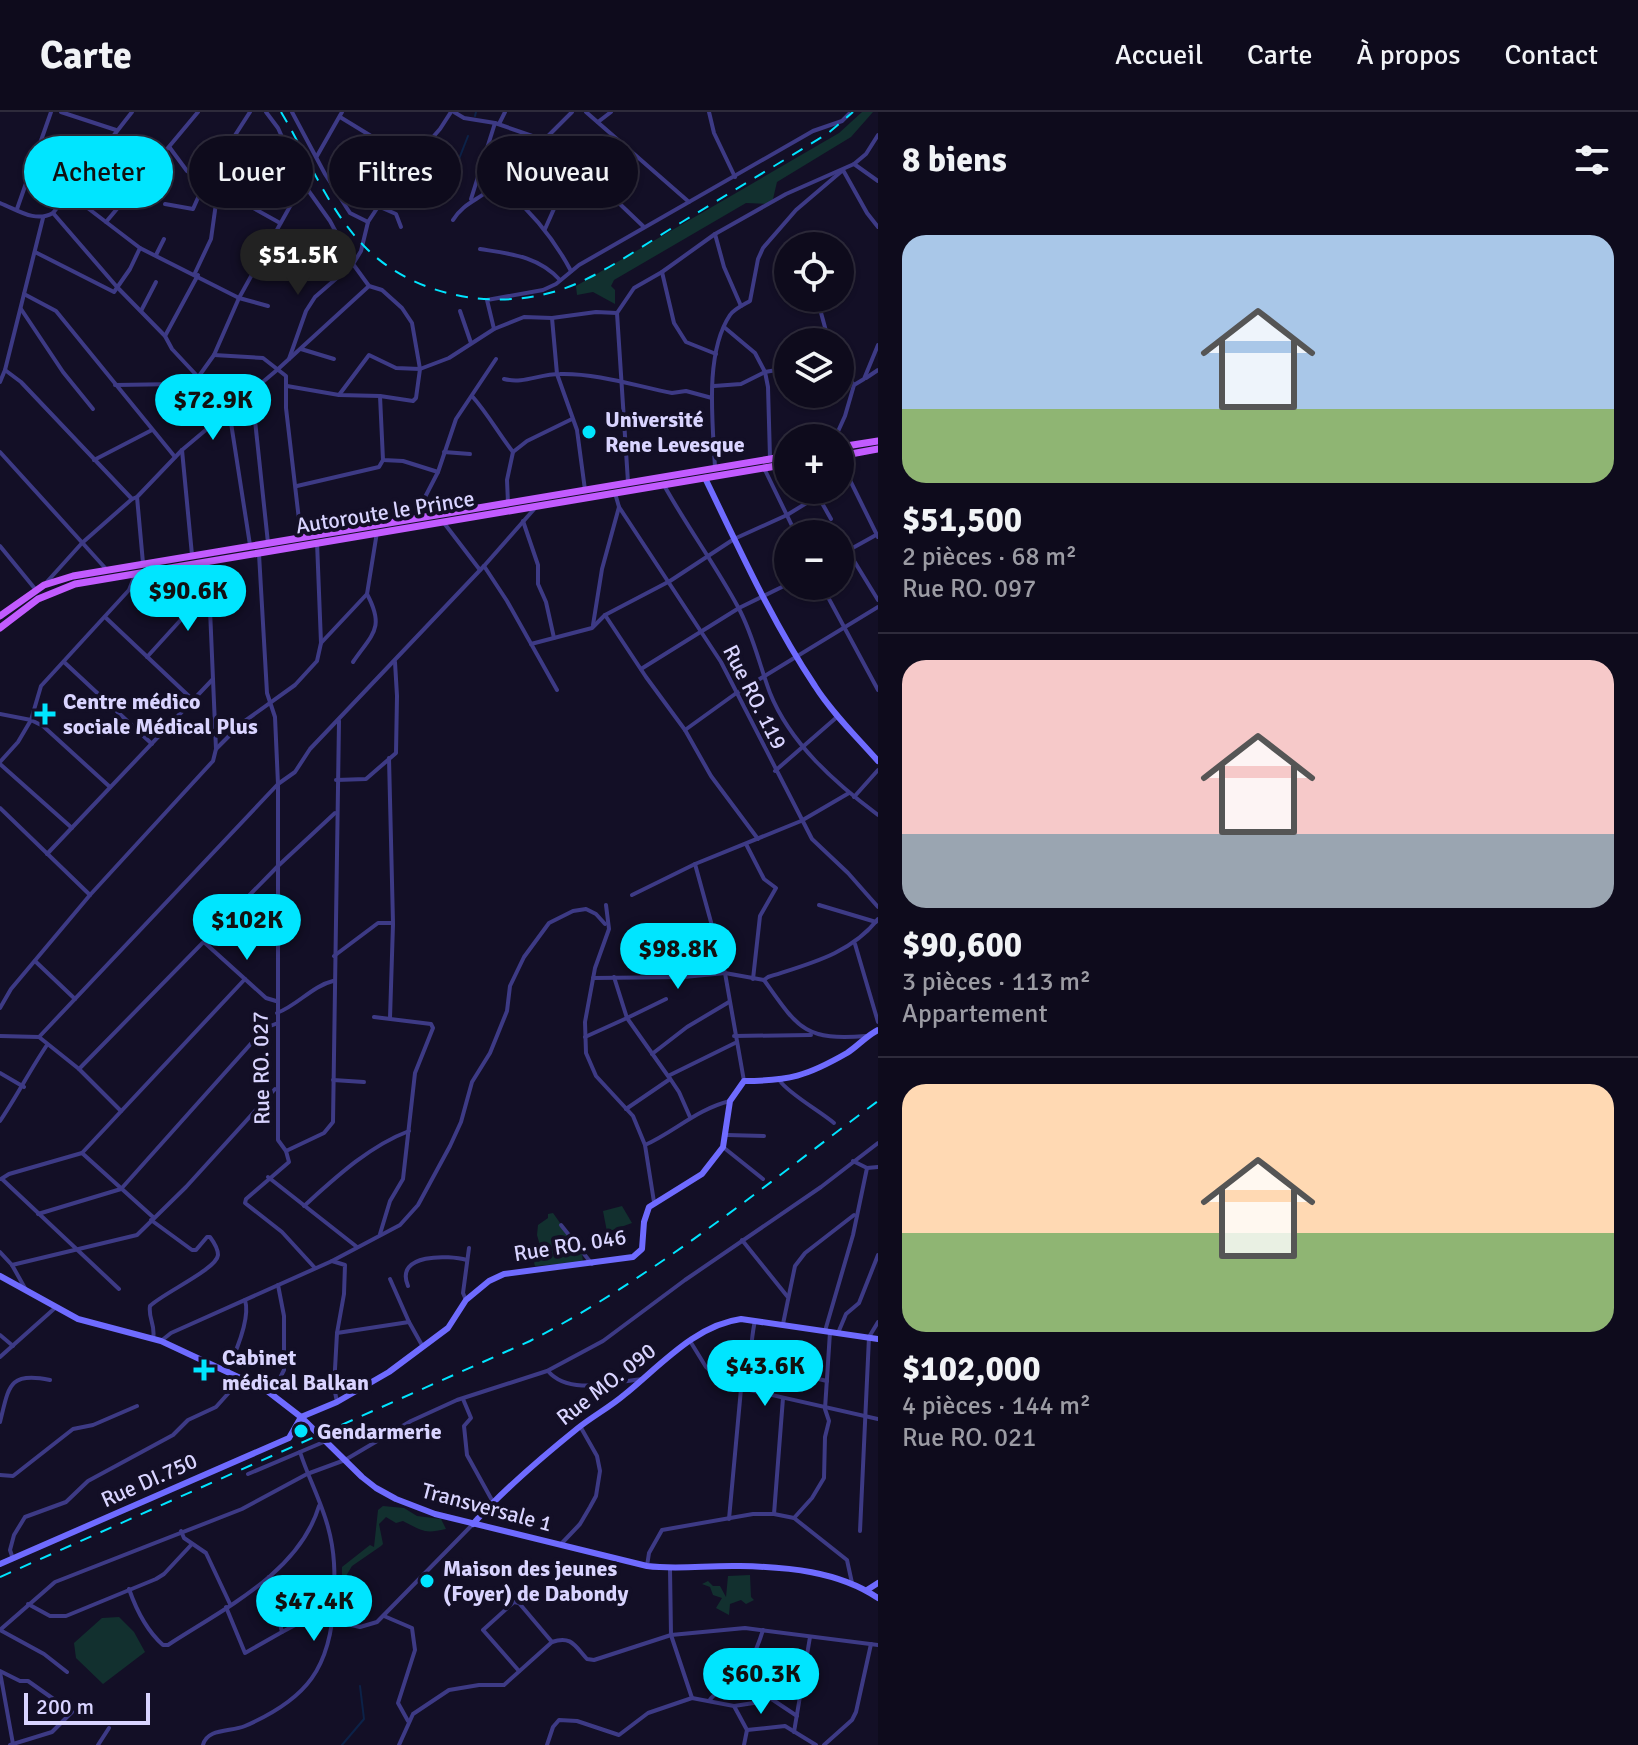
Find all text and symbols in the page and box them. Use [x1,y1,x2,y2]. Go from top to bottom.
text: Carte [40,32,132,79]
text: Accueil [1115,38,1203,72]
text: Carte [1247,38,1312,72]
text: À propos [1356,38,1461,72]
text: Contact [1505,38,1598,72]
chip: Acheter [24,136,173,208]
chip: Louer [189,136,313,208]
chip: Filtres [329,136,461,208]
chip: Nouveau [477,136,638,208]
icon: filters [1570,138,1614,182]
text: 8 biens [902,139,1007,181]
pin: $51.5K [233,229,363,297]
map controls [774,232,854,600]
button: locate [774,232,854,312]
text: $51.5K [258,239,338,271]
icon: home [1186,287,1330,431]
button: layers [774,328,854,408]
pin: $72.9K [148,374,278,442]
text: $72.9K [173,384,253,416]
place label: Université Rene Levesque [605,406,745,458]
marker: Université Rene Levesque [580,423,598,441]
button: + [774,424,854,504]
street label: Autoroute le Prince [294,485,476,539]
text: $51,500 [902,499,1022,541]
button: − [774,520,854,600]
text: 2 pièces · 68 m² [902,541,1077,573]
pin: $90.6K [123,565,253,633]
text: Rue RO. 097 [902,573,1036,605]
text: $90.6K [148,575,228,607]
street label: Rue RO. 119 [717,640,793,754]
place label: Centre médico sociale Médical Plus [63,688,258,740]
marker: Centre médico sociale Médical Plus [34,703,56,725]
icon: home [1186,712,1330,856]
pin: $102K [191,894,303,962]
text: $102K [211,904,283,936]
pin: $98.8K [613,923,743,991]
text: $90,600 [902,924,1022,966]
text: $98.8K [638,933,718,965]
text: 3 pièces · 113 m² [902,966,1091,998]
text: Appartement [902,998,1048,1030]
street label: Rue RO. 027 [247,1011,275,1125]
icon: home [1186,1136,1330,1280]
street label: Rue RO. 046 [512,1223,628,1267]
street label: Rue MO. 090 [551,1337,661,1431]
pin: $43.6K [700,1340,830,1408]
place label: Cabinet médical Balkan [222,1344,369,1396]
text: $102,000 [902,1348,1041,1390]
text: $43.6K [725,1350,805,1382]
marker: Cabinet médical Balkan [193,1359,215,1381]
text: 4 pièces · 144 m² [902,1390,1091,1422]
place label: Gendarmerie [317,1418,442,1445]
marker: Gendarmerie [292,1422,310,1440]
text: Rue RO. 021 [902,1422,1036,1454]
street label: Rue DI.750 [97,1447,201,1513]
street label: Transversale 1 [419,1477,555,1537]
place label: Maison des jeunes (Foyer) de Dabondy [443,1555,628,1607]
marker: Maison des jeunes (Foyer) de Dabondy [418,1572,436,1590]
pin: $47.4K [249,1575,379,1643]
text: $47.4K [274,1585,354,1617]
pin: $60.3K [696,1648,826,1716]
text: $60.3K [721,1658,801,1690]
scale bar [24,1689,150,1725]
text: 200 m [36,1693,94,1720]

